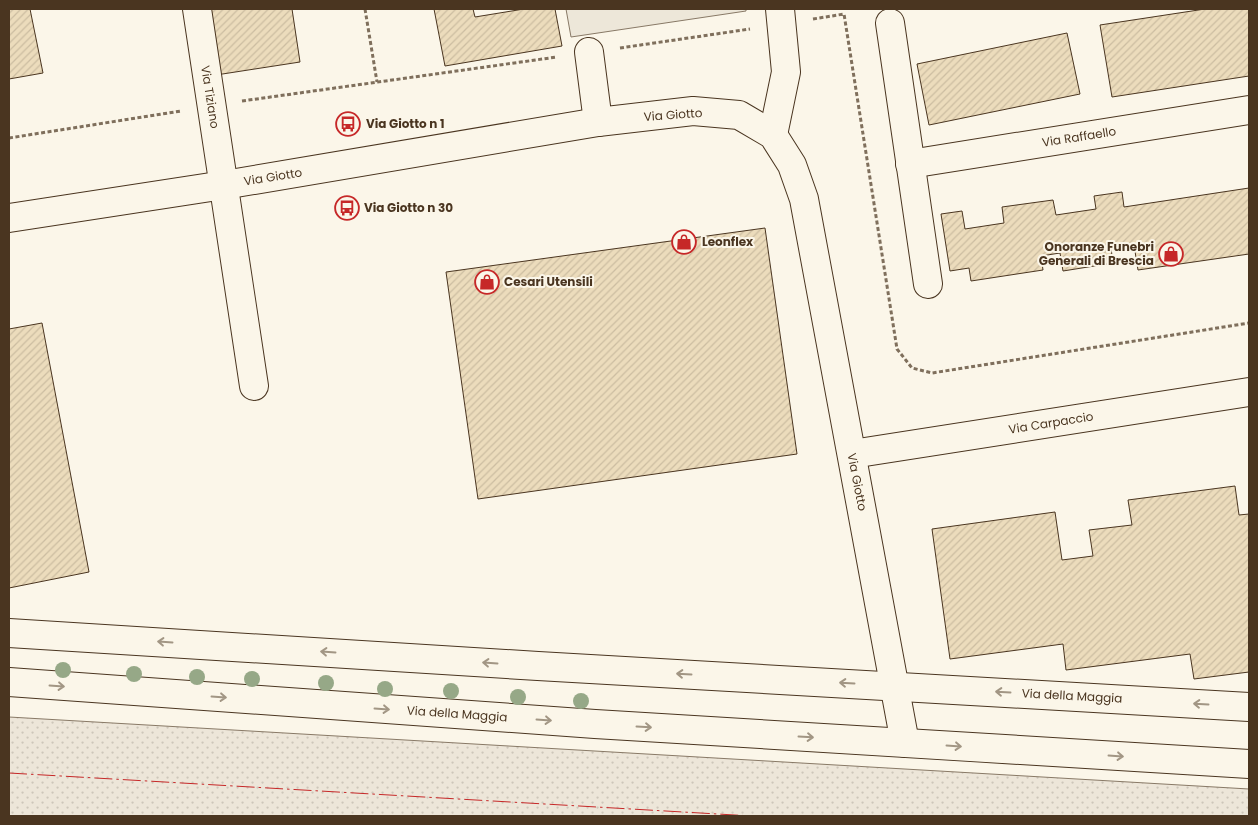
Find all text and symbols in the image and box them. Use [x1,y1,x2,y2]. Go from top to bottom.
street label: Via Tiziano [197,64,224,130]
street label: Via Giotto [643,104,703,125]
bus stop icon: Via Giotto n 1 [335,111,361,137]
place label: Via Giotto n 1 [366,115,444,132]
street label: Via Raffaello [1041,122,1118,151]
street label: Via Giotto [243,163,304,189]
bus stop icon: Via Giotto n 30 [334,195,360,221]
place label: Via Giotto n 30 [364,199,453,216]
shop icon: Leonflex [671,229,697,255]
place label: Leonflex [702,233,754,250]
place label: Onoranze Funebri Generali di Brescia [1039,238,1154,269]
shop icon: Onoranze Funebri Generali di Brescia [1158,241,1184,267]
shop icon: Cesari Utensili [474,269,500,295]
place label: Cesari Utensili [504,273,593,290]
street label: Via Carpaccio [1007,407,1095,438]
street label: Via Giotto [844,451,872,513]
one-way arrow [158,638,174,647]
one-way arrow [320,648,336,657]
one-way arrow [482,658,498,667]
one-way arrow [677,669,693,678]
one-way arrow [839,678,855,687]
one-way arrow [49,681,65,690]
street label: Via della Maggia [1021,684,1123,707]
one-way arrow [996,688,1012,697]
one-way arrow [211,693,227,702]
one-way arrow [1193,699,1209,708]
street label: Via della Maggia [406,702,508,725]
one-way arrow [373,704,389,714]
one-way arrow [535,716,551,725]
one-way arrow [635,723,651,732]
one-way arrow [797,732,813,741]
one-way arrow [946,741,962,750]
one-way arrow [1108,751,1124,760]

